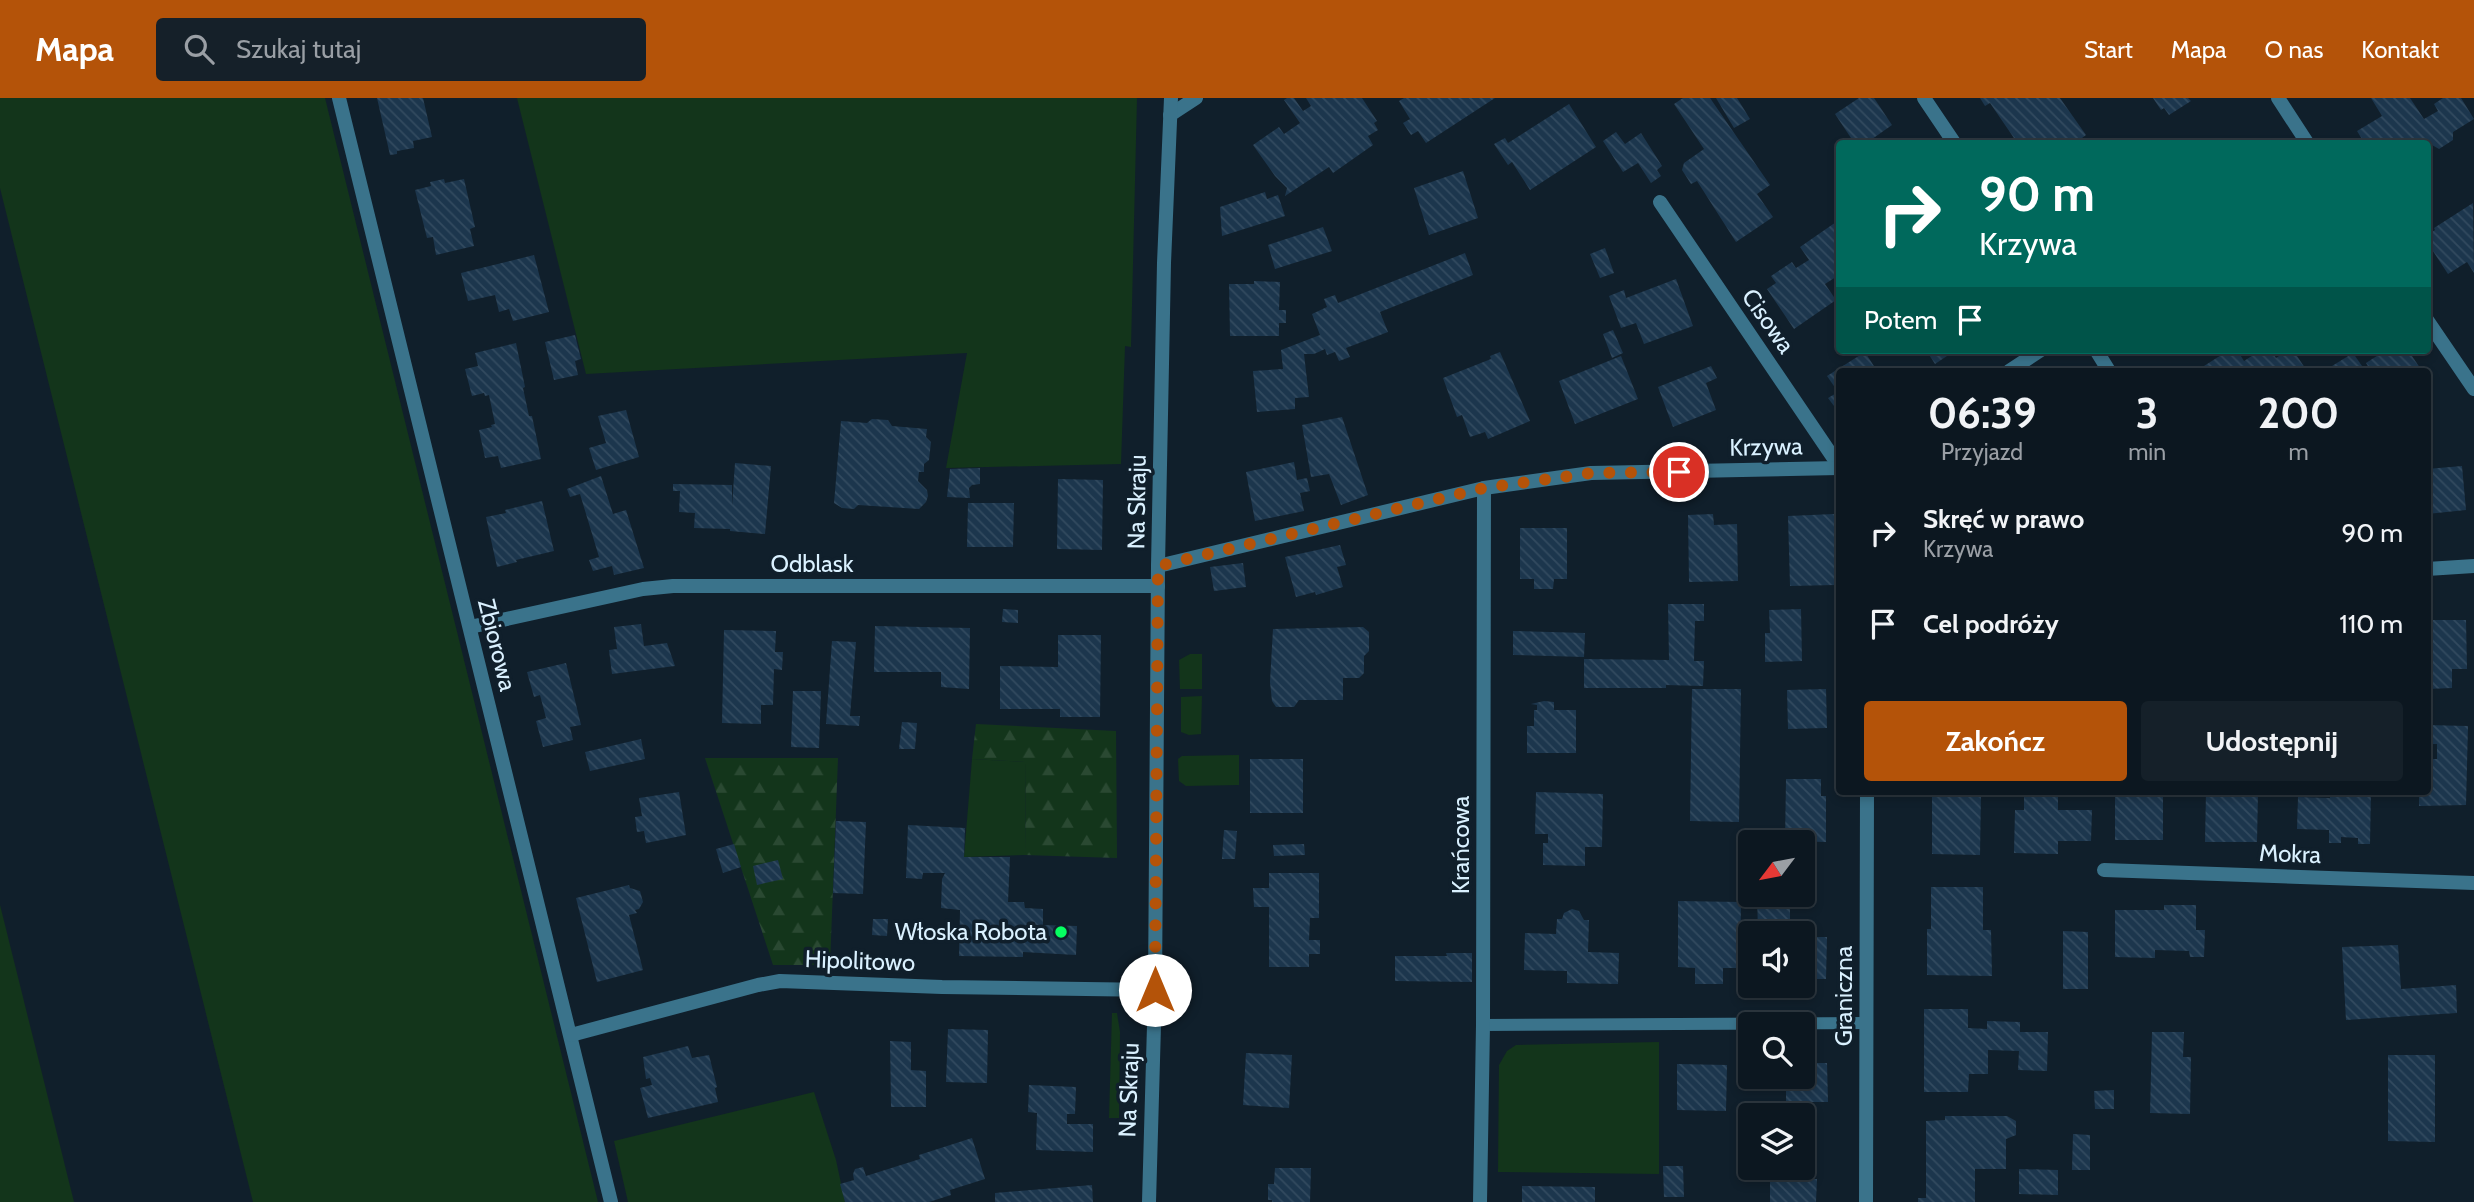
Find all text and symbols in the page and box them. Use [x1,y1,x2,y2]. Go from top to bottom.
search box [156,18,646,81]
text: Mapa [35,29,114,69]
icon: search [180,30,218,68]
text: Szukaj tutaj [236,33,361,65]
text: Start [2084,35,2133,64]
text: Mapa [2171,35,2227,64]
text: O nas [2265,35,2323,64]
text: Kontakt [2361,35,2439,64]
text: 90 m [1979,164,2095,223]
icon: right [1864,168,1955,259]
text: Krzywa [1979,224,2077,263]
street label: Cisowa [1736,283,1801,359]
icon: arrive [1951,301,1989,339]
text: Potem [1864,304,1937,336]
text: 06:39 [1928,387,2037,439]
text: 3 [2136,387,2158,439]
text: 200 [2258,387,2339,439]
street label: Krzywa [1729,431,1803,462]
text: Przyjazd [1941,438,2023,466]
text: min [2128,438,2166,466]
text: m [2288,438,2309,466]
pin [1649,442,1709,502]
icon: arrive [1660,453,1698,491]
street label: Na Skraju [1121,454,1152,550]
text: Skręć w prawo [1923,503,2084,535]
icon: right [1864,514,1902,552]
text: 90 m [2341,517,2403,549]
text: Krzywa [1923,535,1993,563]
street label: Odblask [771,549,854,578]
street label: Zbiorowa [472,596,523,694]
icon: arrive [1864,605,1902,643]
text: Cel podróży [1923,608,2059,640]
text: 110 m [2339,608,2403,640]
button: Zakończ [1864,701,2127,781]
button: Udostępnij [2141,701,2403,781]
street label: Krańcowa [1446,795,1475,894]
north arrow [1738,830,1815,906]
map controls [1738,830,1815,1180]
street label: Mokra [2258,838,2322,869]
place label: Włoska Robota [895,917,1047,946]
button: sound [1738,921,1815,998]
marker: Włoska Robota [1053,924,1069,940]
street label: Hipolitowo [804,944,916,977]
street label: Graniczna [1829,945,1858,1046]
position arrow [1118,953,1192,1027]
button: search [1738,1012,1815,1089]
street label: Na Skraju [1112,1042,1145,1138]
button: layers [1738,1103,1815,1180]

